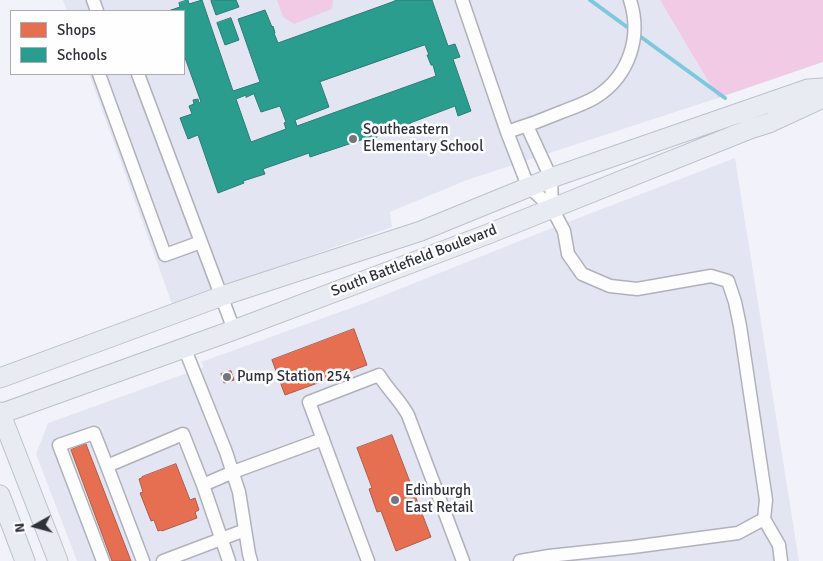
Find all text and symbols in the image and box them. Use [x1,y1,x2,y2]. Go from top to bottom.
legend [10,10,185,75]
text: Shops [57,21,96,39]
text: Schools [57,46,107,64]
place label: Southeastern Elementary School [363,121,484,156]
marker: Southeastern Elementary School [347,133,359,145]
street label: South Battlefield Boulevard [329,221,499,301]
place label: Pump Station 254 [237,368,351,386]
marker: Pump Station 254 [221,371,233,383]
place label: Edinburgh East Retail [405,482,474,517]
marker: Edinburgh East Retail [389,494,401,506]
north arrow [10,501,60,551]
text: N [11,522,29,534]

